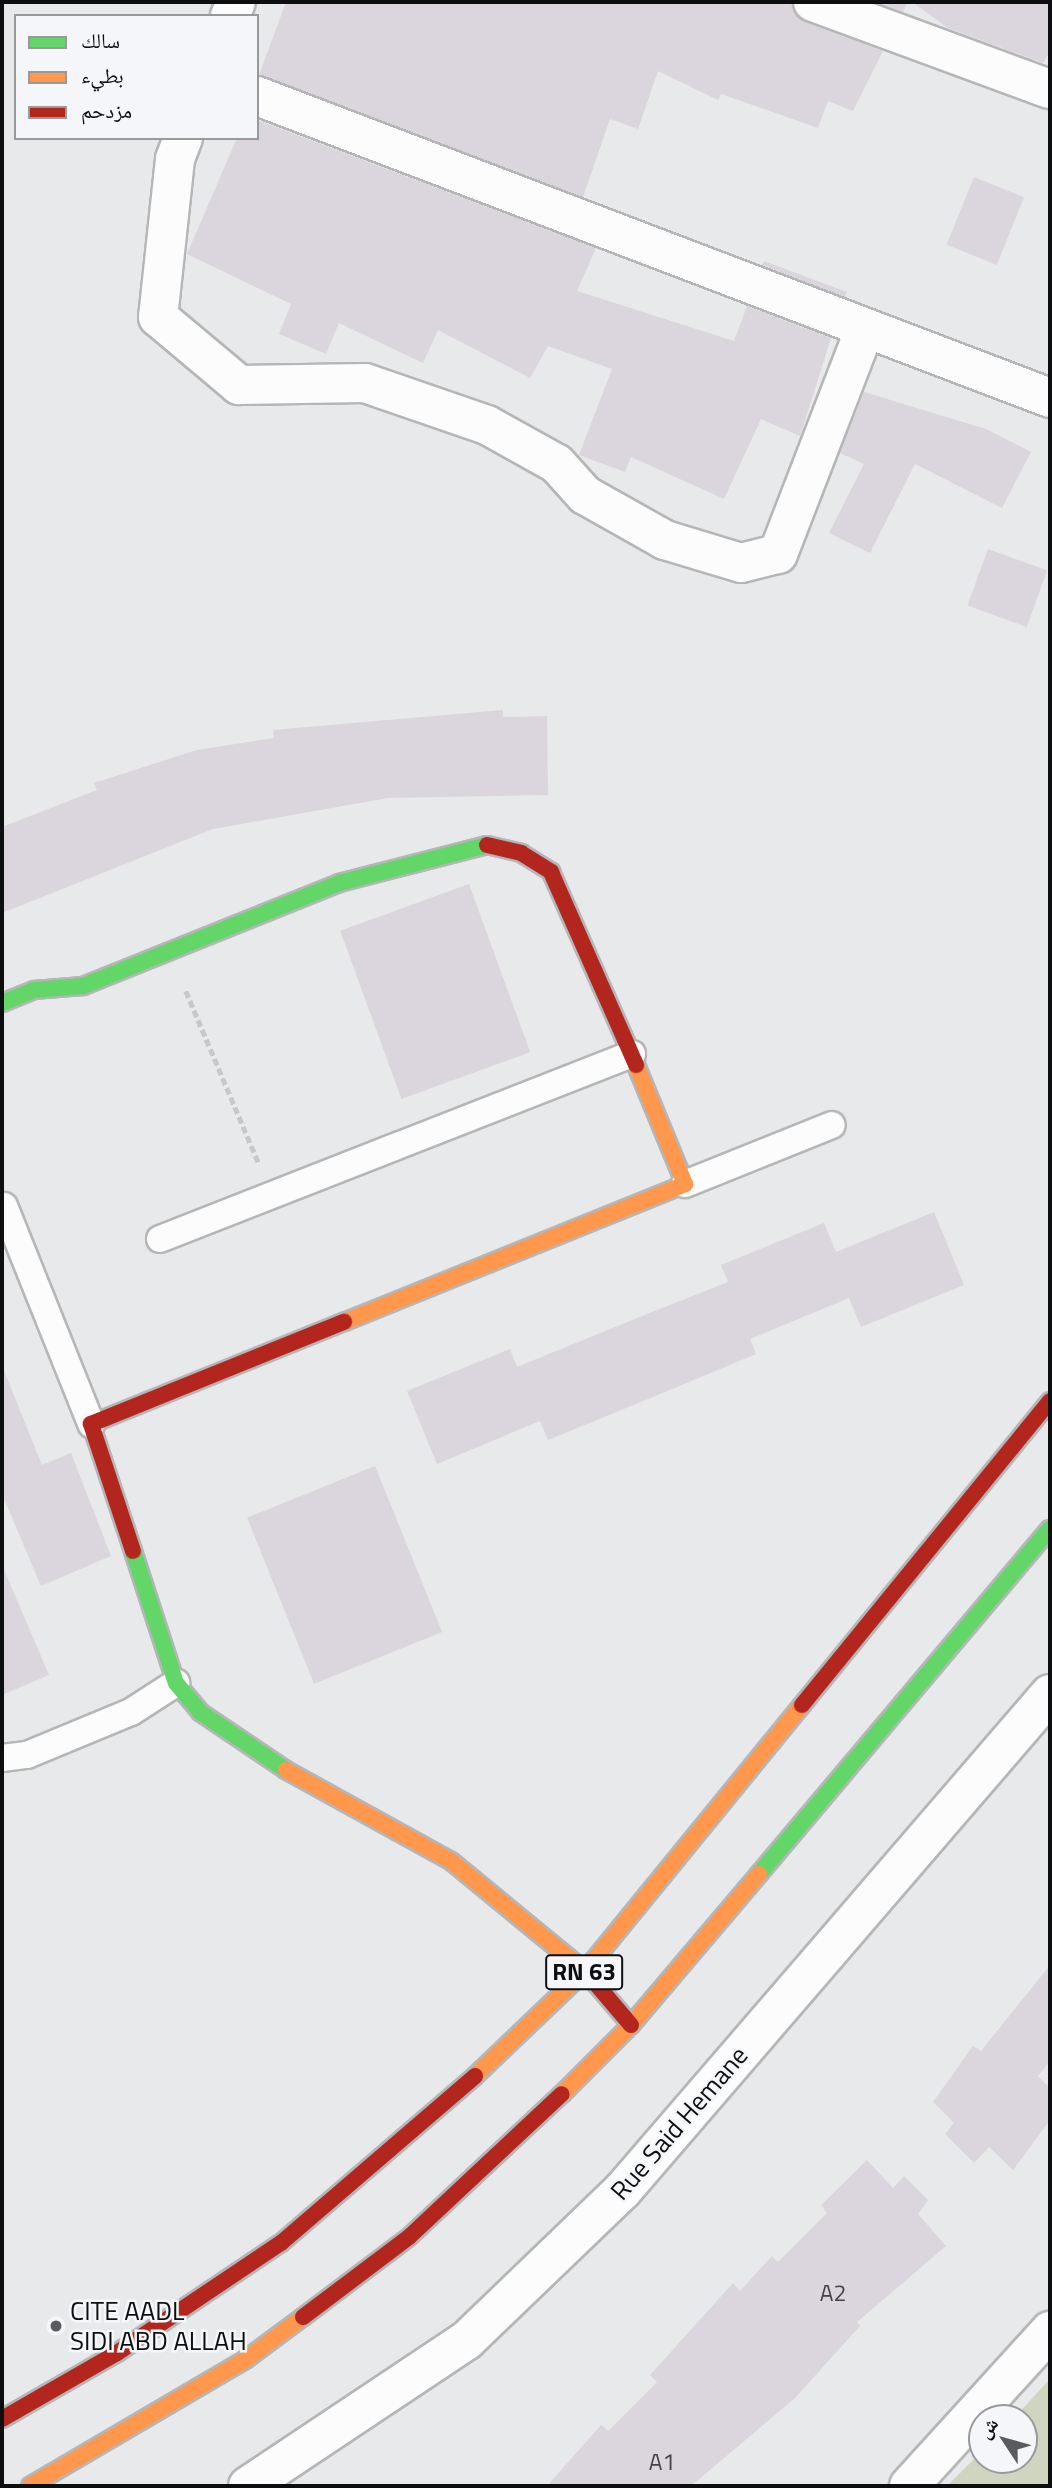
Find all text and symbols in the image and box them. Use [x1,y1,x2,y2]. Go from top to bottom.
legend [14,14,259,140]
text: سالك [81,24,120,56]
text: بطيء [81,59,124,91]
text: مزدحم [81,94,132,126]
road number: RN 63 [544,1952,624,1993]
street label: Rue Said Hemane [604,2040,754,2206]
house number: A2 [820,2279,846,2307]
place label: CITE AADL SIDI ABD ALLAH [70,2295,247,2356]
marker: CITE AADL SIDI ABD ALLAH [48,2318,64,2334]
north arrow [968,2404,1038,2474]
text: ش [970,2411,1005,2444]
house number: A1 [649,2448,675,2476]

